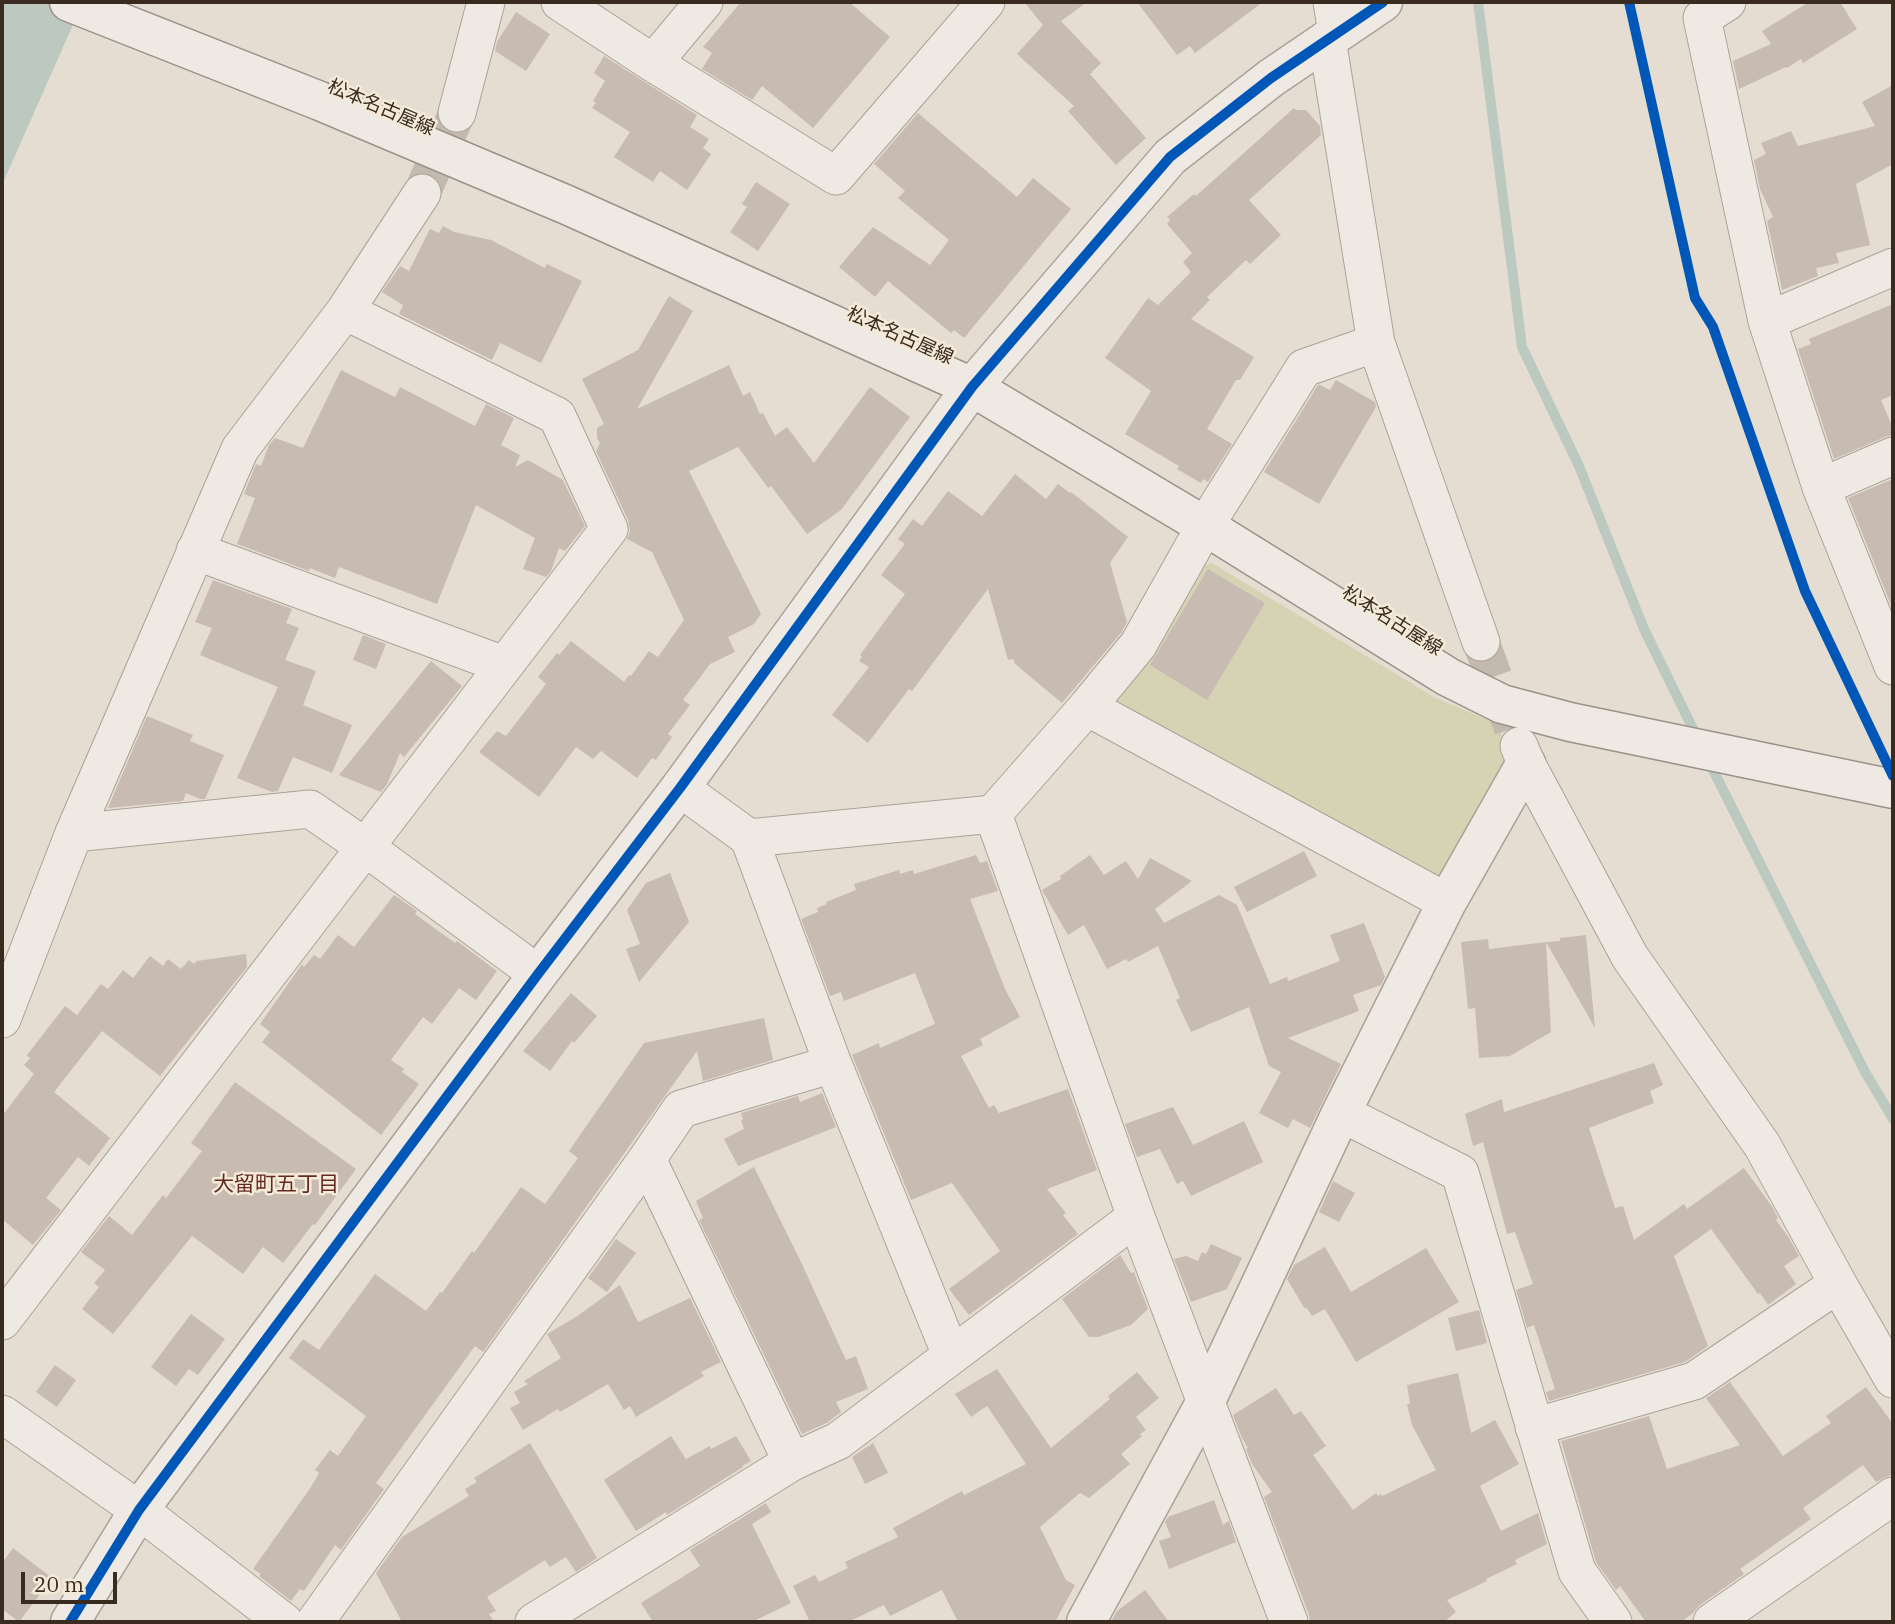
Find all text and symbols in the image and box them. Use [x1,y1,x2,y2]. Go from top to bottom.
street label: 松本名古屋線 [324,75,438,141]
street label: 松本名古屋線 [843,302,957,370]
street label: 松本名古屋線 [1338,581,1446,661]
district label: 大留町五丁目 [213,1172,339,1198]
scale bar [24,1558,121,1602]
text: 20 m [34,1570,84,1598]

